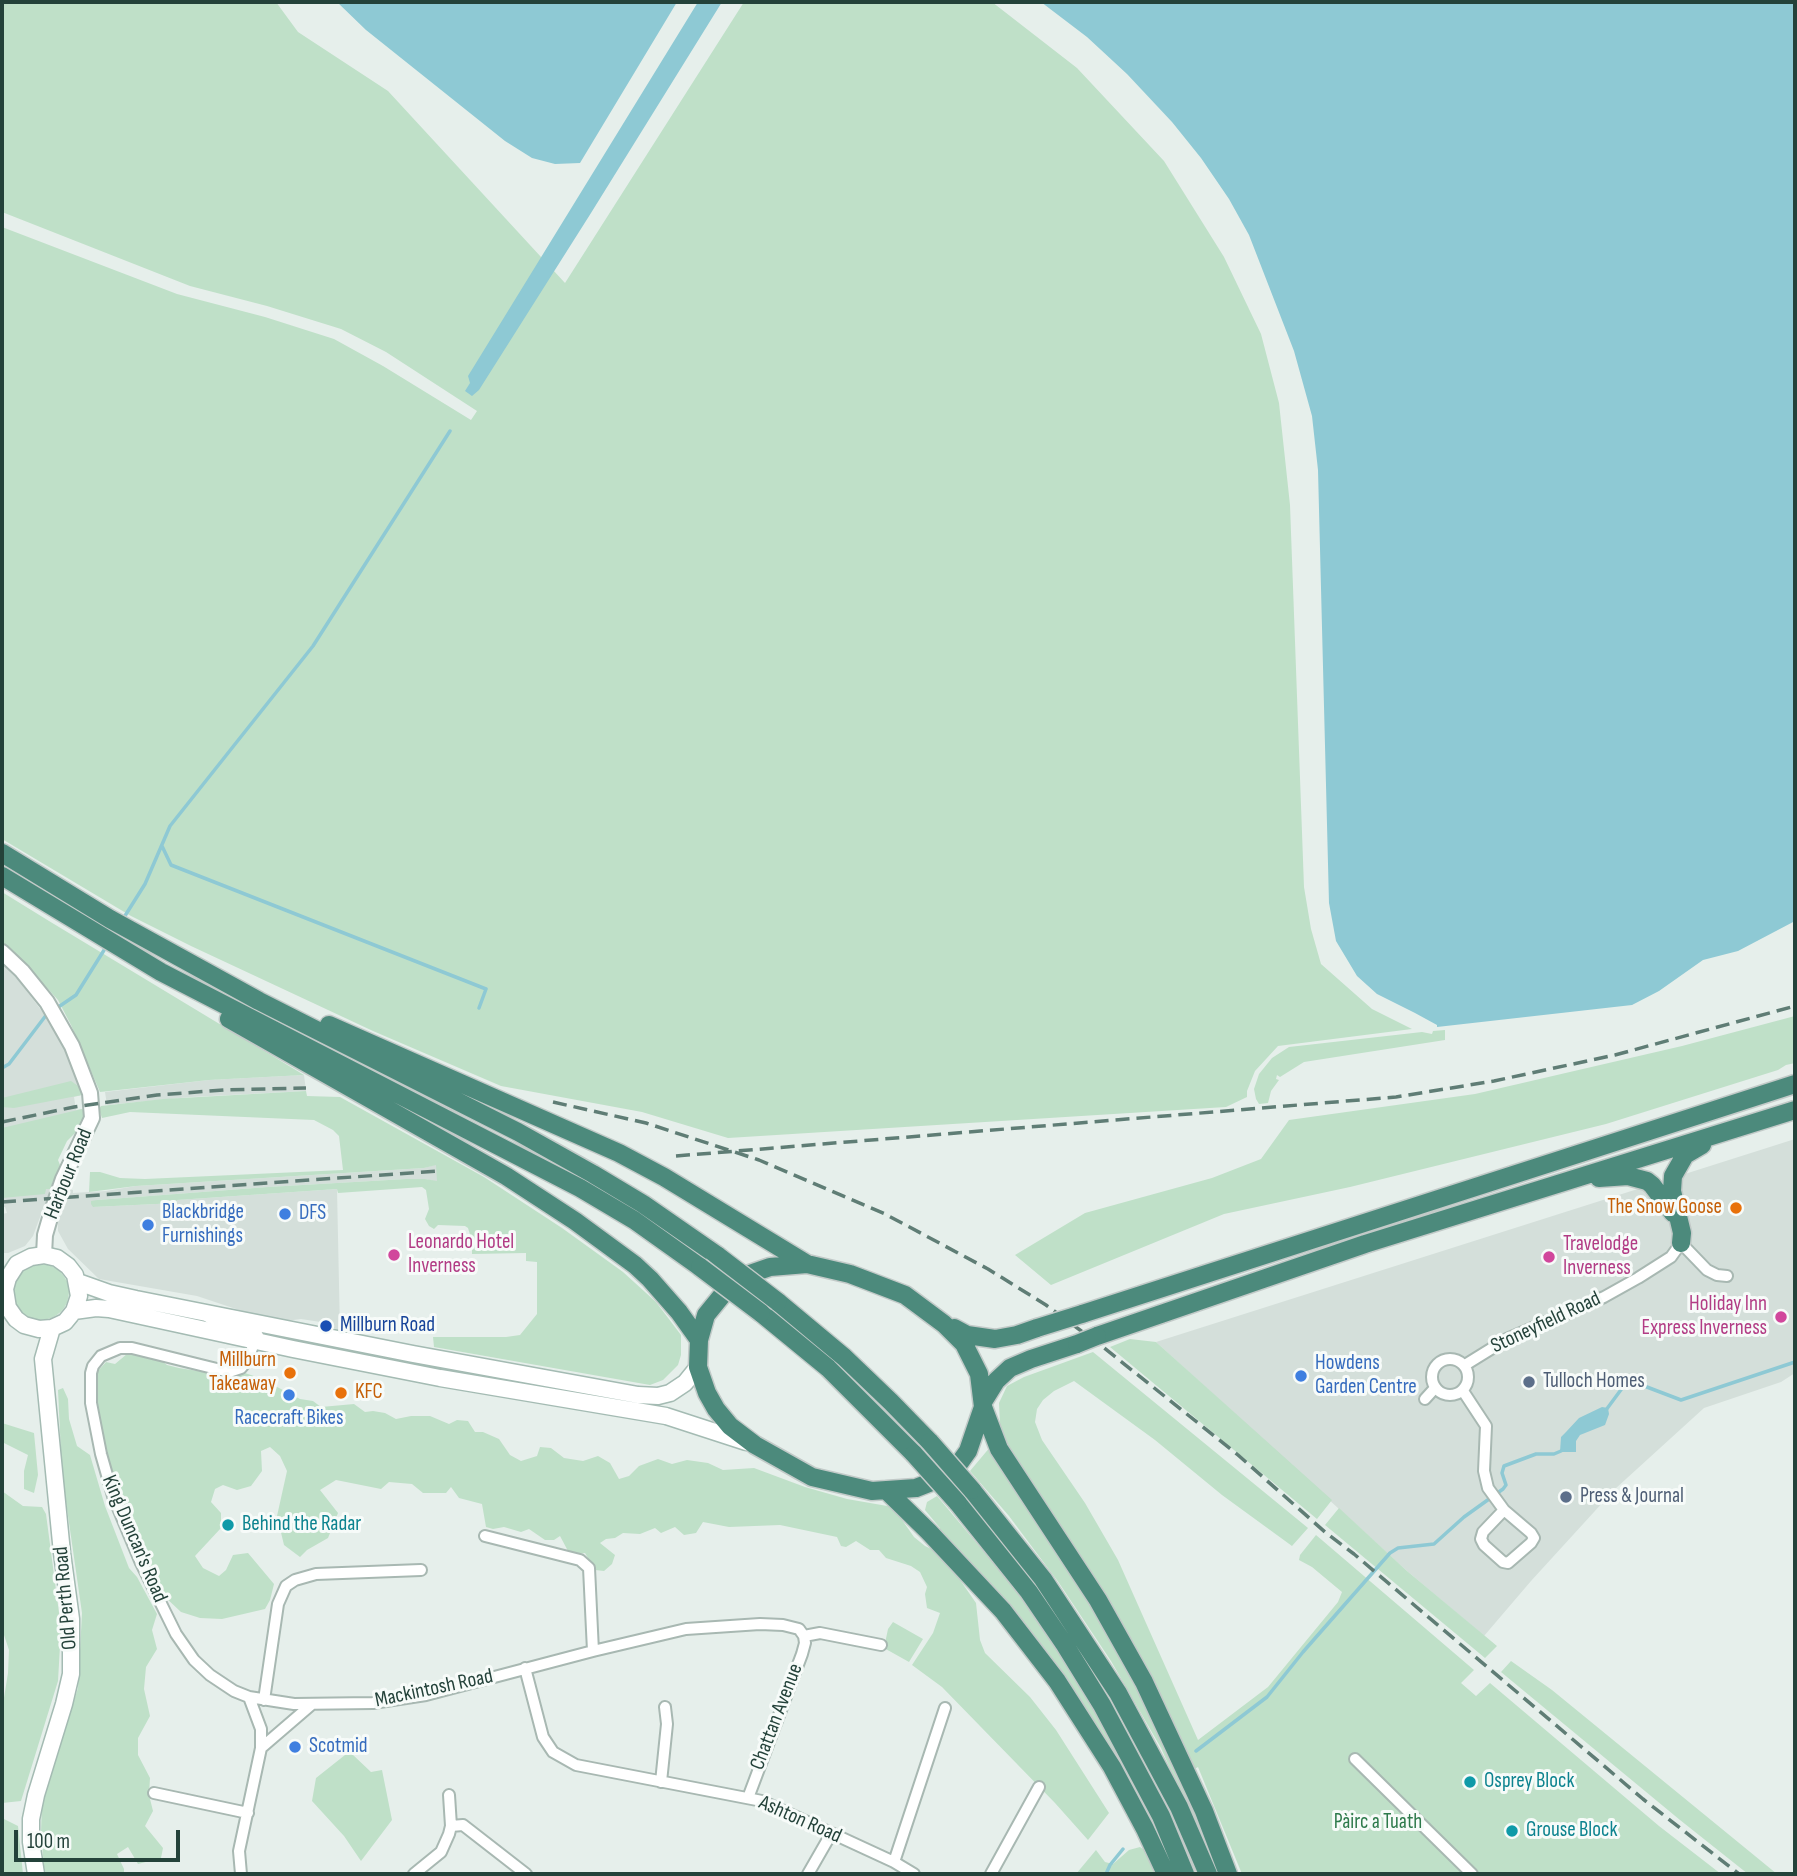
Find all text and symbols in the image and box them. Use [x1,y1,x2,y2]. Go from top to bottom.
street label: Harbour Road [39,1125,99,1223]
place label: The Snow Goose [1607,1195,1722,1221]
place label: Blackbridge Furnishings [162,1200,244,1250]
marker: The Snow Goose [1728,1200,1744,1216]
place label: DFS [299,1201,326,1227]
marker: DFS [277,1206,293,1222]
marker: Blackbridge Furnishings [140,1217,156,1233]
place label: Leonardo Hotel Inverness [408,1230,514,1280]
place label: Travelodge Inverness [1563,1232,1638,1282]
marker: Leonardo Hotel Inverness [386,1247,402,1263]
marker: Travelodge Inverness [1541,1249,1557,1265]
street label: Stoneyfield Road [1487,1287,1605,1359]
place label: Holiday Inn Express Inverness [1642,1292,1767,1342]
marker: Holiday Inn Express Inverness [1773,1309,1789,1325]
place label: Millburn Road [340,1313,435,1339]
marker: Millburn Road [318,1318,334,1334]
place label: Millburn Takeaway [209,1348,276,1398]
place label: Howdens Garden Centre [1315,1351,1417,1401]
marker: Millburn Takeaway [282,1365,298,1381]
marker: Howdens Garden Centre [1293,1368,1309,1384]
place label: Tulloch Homes [1543,1369,1645,1395]
marker: Tulloch Homes [1521,1374,1537,1390]
place label: KFC [355,1380,383,1406]
marker: KFC [333,1385,349,1401]
marker: Racecraft Bikes [281,1387,297,1403]
place label: Racecraft Bikes [234,1406,344,1432]
street label: King Duncan's Road [96,1472,172,1606]
place label: Press & Journal [1580,1484,1684,1510]
marker: Press & Journal [1558,1489,1574,1505]
place label: Behind the Radar [242,1512,361,1538]
marker: Behind the Radar [220,1517,236,1533]
street label: Old Perth Road [49,1545,83,1651]
street label: Chattan Avenue [745,1660,809,1774]
street label: Mackintosh Road [373,1664,495,1714]
place label: Scotmid [309,1734,368,1760]
marker: Scotmid [287,1739,303,1755]
place label: Osprey Block [1484,1769,1574,1795]
marker: Osprey Block [1462,1774,1478,1790]
street label: Ashton Road [755,1791,845,1849]
park label: Pàirc a Tuath [1334,1810,1422,1836]
scale bar [18,1816,184,1860]
place label: Grouse Block [1526,1818,1617,1844]
marker: Grouse Block [1504,1823,1520,1839]
text: 100 m [27,1829,70,1854]

